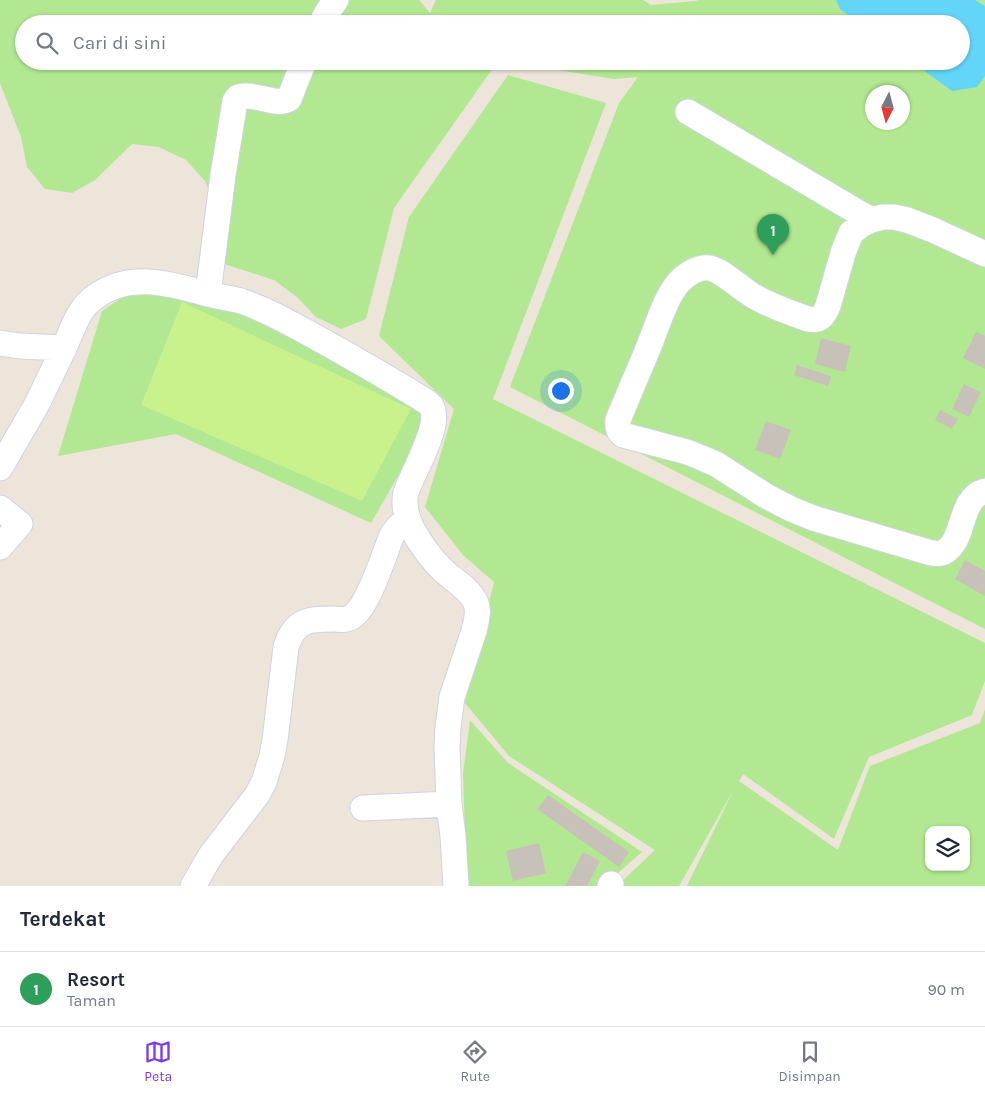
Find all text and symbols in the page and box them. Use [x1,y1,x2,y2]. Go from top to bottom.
search box [15,15,970,70]
icon: search [33,29,61,57]
text: Cari di sini [73,32,166,54]
north arrow [865,85,910,130]
pin: 1 [757,214,789,255]
your location [548,378,574,404]
map controls [925,826,970,871]
button: layers [925,826,970,871]
text: Terdekat [20,907,106,931]
text: Resort [67,969,125,991]
text: 1 [33,980,39,999]
text: 90 m [927,980,965,999]
text: Taman [67,991,116,1010]
tab: Peta [144,1038,172,1085]
tab: Rute [461,1038,490,1085]
tab: Disimpan [778,1038,841,1085]

